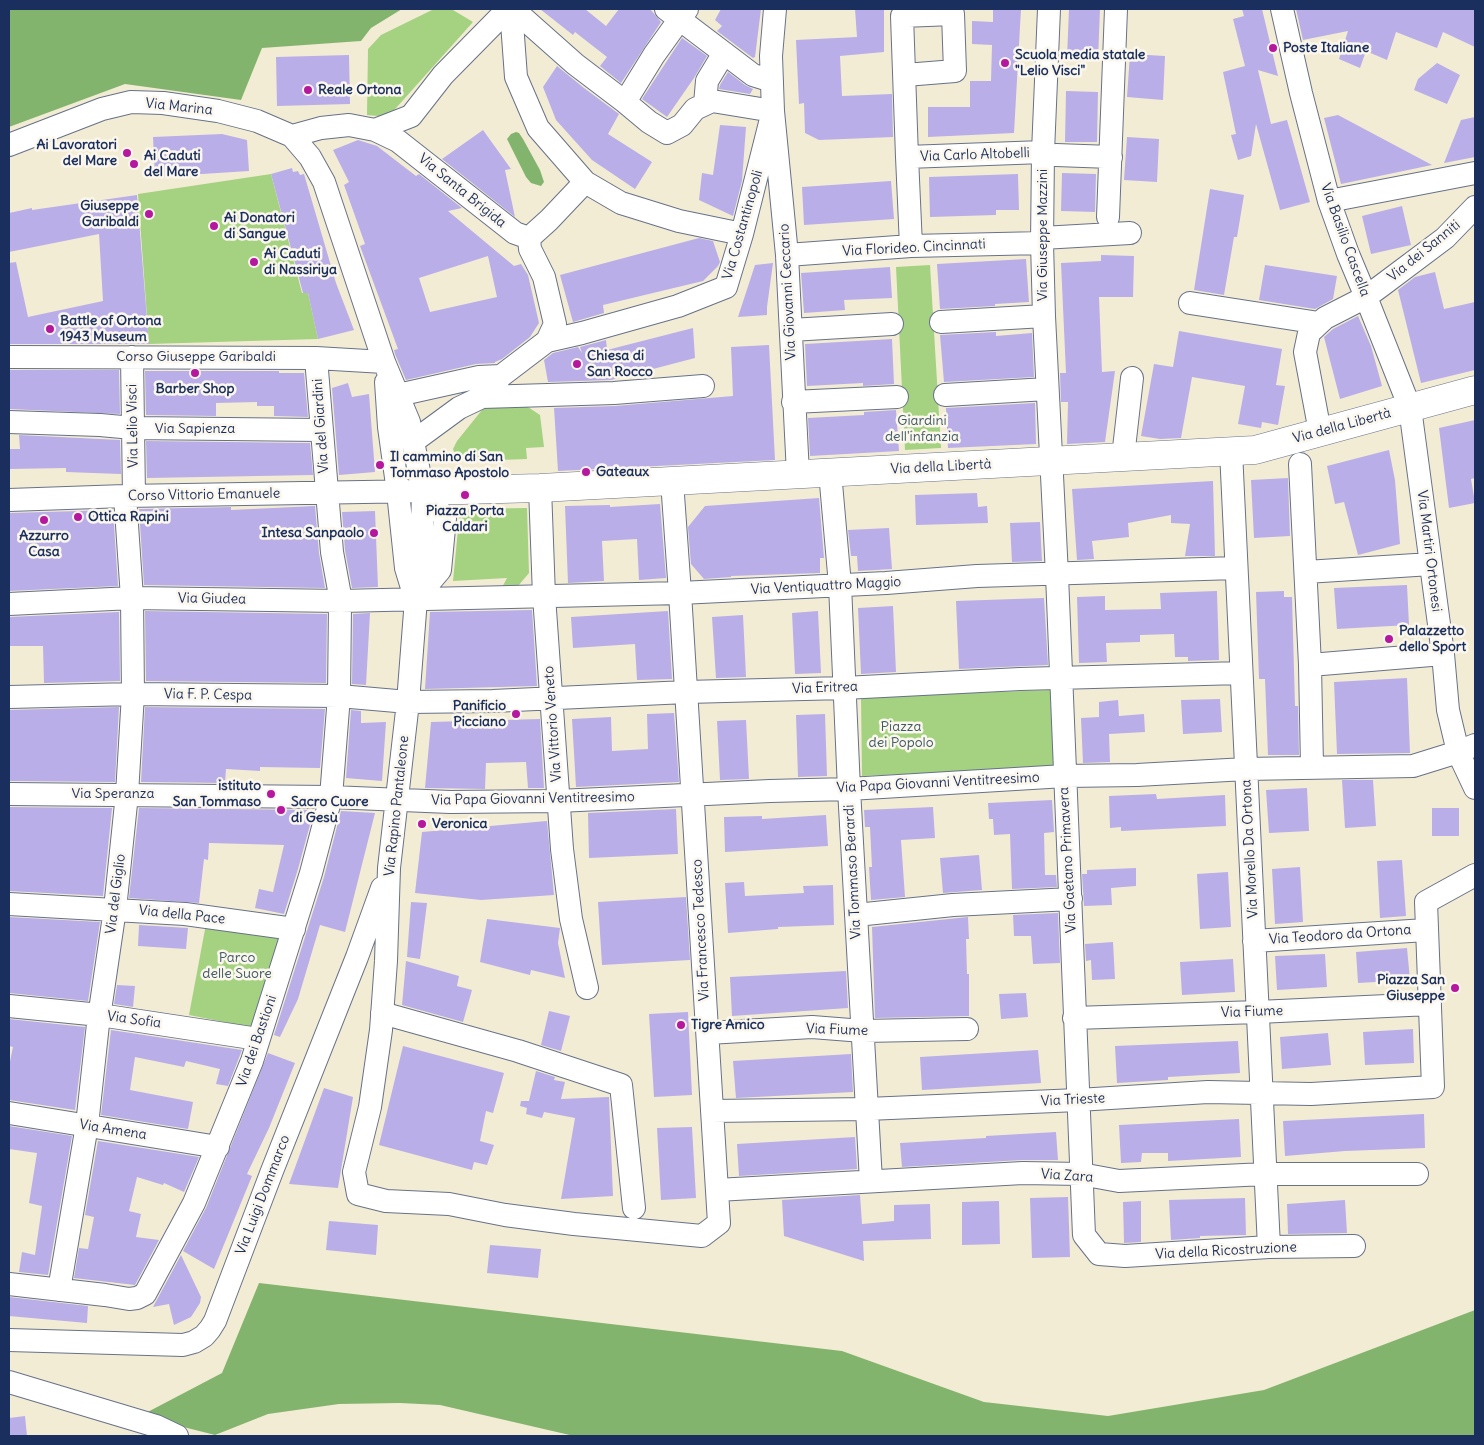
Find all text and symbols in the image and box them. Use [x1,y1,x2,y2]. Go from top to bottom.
place label: Poste Italiane [1283,40,1369,56]
marker: Poste Italiane [1267,42,1279,54]
place label: Scuola media statale "Lelio Visci" [1015,47,1145,80]
marker: Scuola media statale "Lelio Visci" [999,57,1011,69]
place label: Reale Ortona [318,82,401,98]
marker: Reale Ortona [302,84,314,96]
street label: Via Marina [145,95,213,119]
place label: Ai Lavoratori del Mare [36,137,117,170]
street label: Via Carlo Altobelli [920,145,1030,165]
marker: Ai Lavoratori del Mare [121,147,133,159]
place label: Ai Caduti del Mare [144,148,201,180]
street label: Via Santa Brigida [415,150,509,232]
marker: Ai Caduti del Mare [128,158,140,170]
street label: Via Costantinopoli [719,168,767,282]
street label: Via Giuseppe Mazzini [1035,169,1051,301]
street label: Via Basilio Cascella [1317,181,1373,299]
place label: Giuseppe Garibaldi [80,198,139,230]
marker: Giuseppe Garibaldi [143,208,155,220]
place label: Ai Donatori di Sangue [224,210,295,242]
street label: Via dei Sanniti [1384,217,1464,285]
marker: Ai Donatori di Sangue [208,220,220,232]
street label: Via Giovanni Ceccario [776,223,800,361]
street label: Via Florideo. Cincinnati [842,236,986,260]
place label: Ai Caduti di Nassiriya [264,246,337,278]
marker: Ai Caduti di Nassiriya [248,256,260,268]
place label: Battle of Ortona 1943 Museum [60,313,162,346]
marker: Battle of Ortona 1943 Museum [44,323,56,335]
place label: Chiesa di San Rocco [587,348,653,381]
street label: Corso Giuseppe Garibaldi [116,349,276,365]
marker: Chiesa di San Rocco [571,358,583,370]
marker: Barber Shop [189,367,201,379]
street label: Via del Giardini [309,378,333,474]
place label: Barber Shop [156,381,234,397]
street label: Via Lelio Visci [124,384,142,468]
street label: Via della Libertà [1291,405,1393,447]
park label: Giardini dell'infanzia [885,413,959,446]
street label: Via Sapienza [155,421,235,437]
place label: Il cammino di San Tommaso Apostolo [390,449,509,482]
street label: Via della Libertà [890,456,992,478]
marker: Il cammino di San Tommaso Apostolo [374,459,386,471]
place label: Gateaux [596,464,649,480]
marker: Gateaux [580,466,592,478]
street label: Corso Vittorio Emanuele [128,485,280,505]
marker: Piazza Porta Caldari [459,489,471,501]
street label: Via Martiri Ortonesi [1413,489,1445,613]
place label: Piazza Porta Caldari [426,503,504,536]
place label: Ottica Rapini [88,509,169,525]
marker: Ottica Rapini [72,511,84,523]
marker: Azzurro Casa [38,514,50,526]
place label: Intesa Sanpaolo [262,525,364,541]
marker: Intesa Sanpaolo [368,527,380,539]
place label: Azzurro Casa [19,528,69,560]
street label: Via Ventiquattro Maggio [750,574,902,598]
street label: Via Giudea [178,590,246,608]
place label: Palazzetto dello Sport [1399,623,1466,656]
marker: Palazzetto dello Sport [1383,633,1395,645]
street label: Via Vittorio Veneto [541,665,565,783]
street label: Via Eritrea [792,678,858,698]
street label: Via F. P. Cespa [164,686,252,704]
place label: Panificio Picciano [453,698,506,730]
marker: Panificio Picciano [510,708,522,720]
park label: Piazza dei Popolo [868,719,934,752]
street label: Via Rapino Pantaleone [381,735,413,877]
street label: Via Papa Giovanni Ventitreesimo [836,769,1040,797]
place label: istituto San Tommaso [173,778,261,810]
street label: Via Morello Da Ortona [1238,779,1262,919]
street label: Via Speranza [72,786,154,802]
street label: Via Gaetano Primavera [1056,787,1080,933]
marker: istituto San Tommaso [265,788,277,800]
street label: Via Papa Giovanni Ventitreesimo [431,789,635,809]
place label: Sacro Cuore di Gesù [291,794,368,826]
marker: Sacro Cuore di Gesù [275,804,287,816]
street label: Via Tommaso Berardi [841,804,865,940]
place label: Veronica [432,816,487,832]
marker: Veronica [416,818,428,830]
street label: Via del Giglio [103,853,129,935]
street label: Via Francesco Tedesco [689,859,713,1001]
street label: Via della Pace [138,902,226,928]
street label: Via Teodoro da Ortona [1268,922,1412,948]
park label: Parco delle Suore [202,950,272,982]
place label: Piazza San Giuseppe [1377,972,1445,1004]
marker: Piazza San Giuseppe [1449,982,1461,994]
street label: Via dei Bastioni [233,993,281,1089]
street label: Via Fiume [1221,1003,1283,1021]
street label: Via Sofia [106,1008,162,1032]
place label: Tigre Amico [691,1017,765,1033]
marker: Tigre Amico [675,1019,687,1031]
street label: Via Fiume [806,1021,868,1039]
street label: Via Trieste [1040,1090,1106,1110]
street label: Via Amena [78,1116,148,1144]
street label: Via Luigi Dommarco [232,1133,294,1257]
street label: Via Zara [1040,1166,1094,1186]
street label: Via della Ricostruzione [1155,1239,1297,1263]

